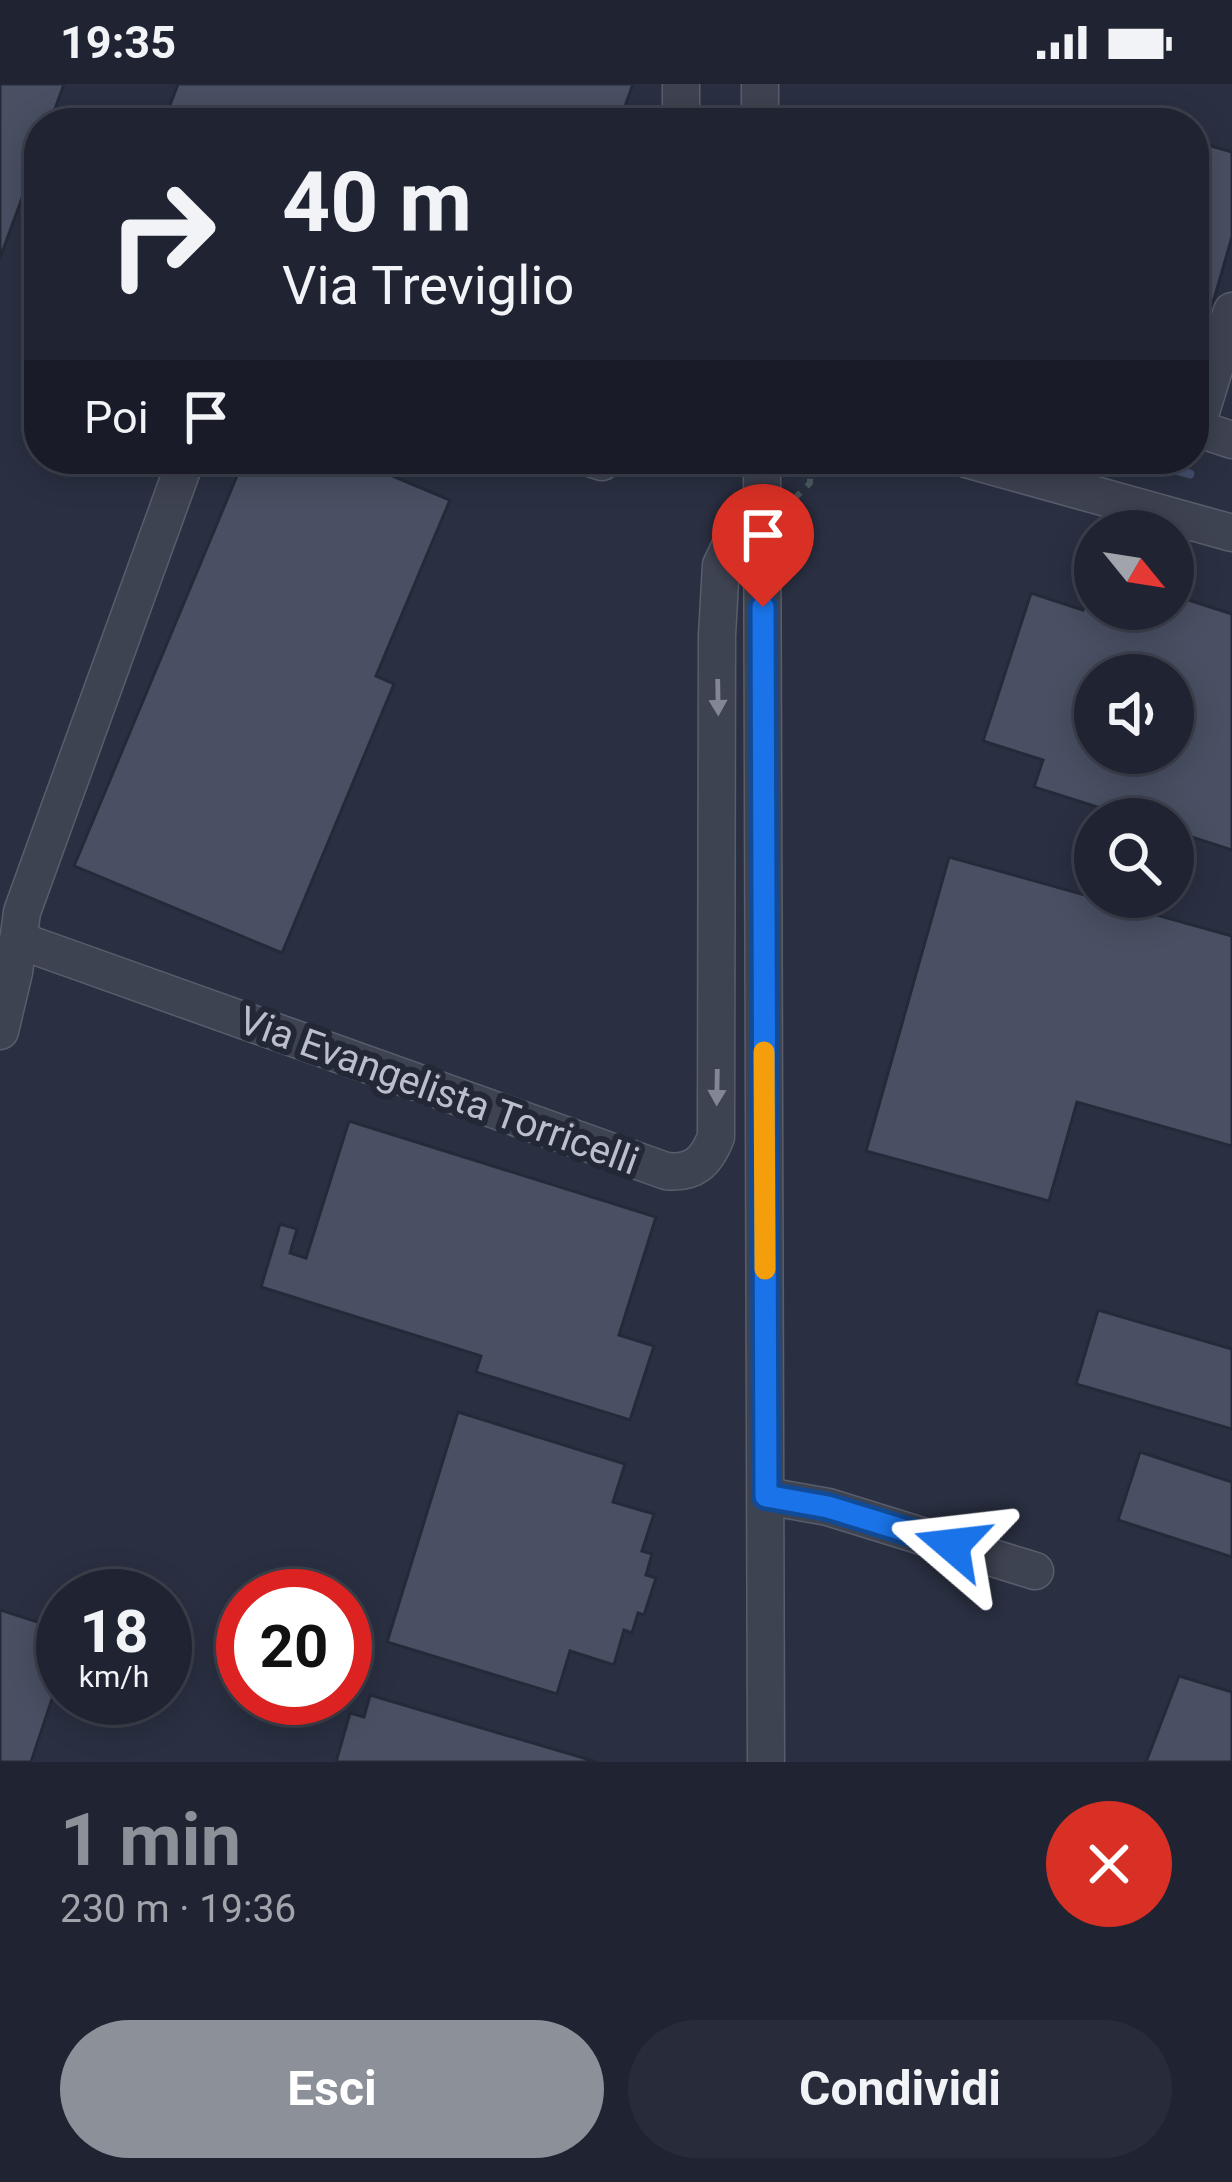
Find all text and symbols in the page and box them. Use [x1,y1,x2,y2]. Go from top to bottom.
text: 19:35 [60,16,176,69]
text: 40 m [282,153,472,252]
icon: right [84,156,240,312]
text: Via Treviglio [282,254,574,317]
icon: arrive [173,384,239,450]
text: Poi [84,391,149,444]
pin [712,484,814,607]
icon: arrive [730,502,796,568]
north arrow [1074,510,1194,630]
map controls [1074,510,1194,918]
button: sound [1074,654,1194,774]
one-way arrow [708,679,728,717]
button: search [1074,798,1194,918]
street label: Via Evangelista Torricelli [233,997,645,1185]
one-way arrow [707,1069,727,1107]
position arrow [889,1482,1015,1608]
speed limit sign: 20 [216,1569,372,1725]
text: 18 [80,1596,148,1667]
text: km/h [79,1659,149,1694]
text: 1 min [60,1798,241,1883]
button: close [1046,1801,1172,1927]
text: 230 m · 19:36 [60,1886,296,1932]
button: Esci [60,2020,604,2158]
button: Condividi [628,2020,1172,2158]

